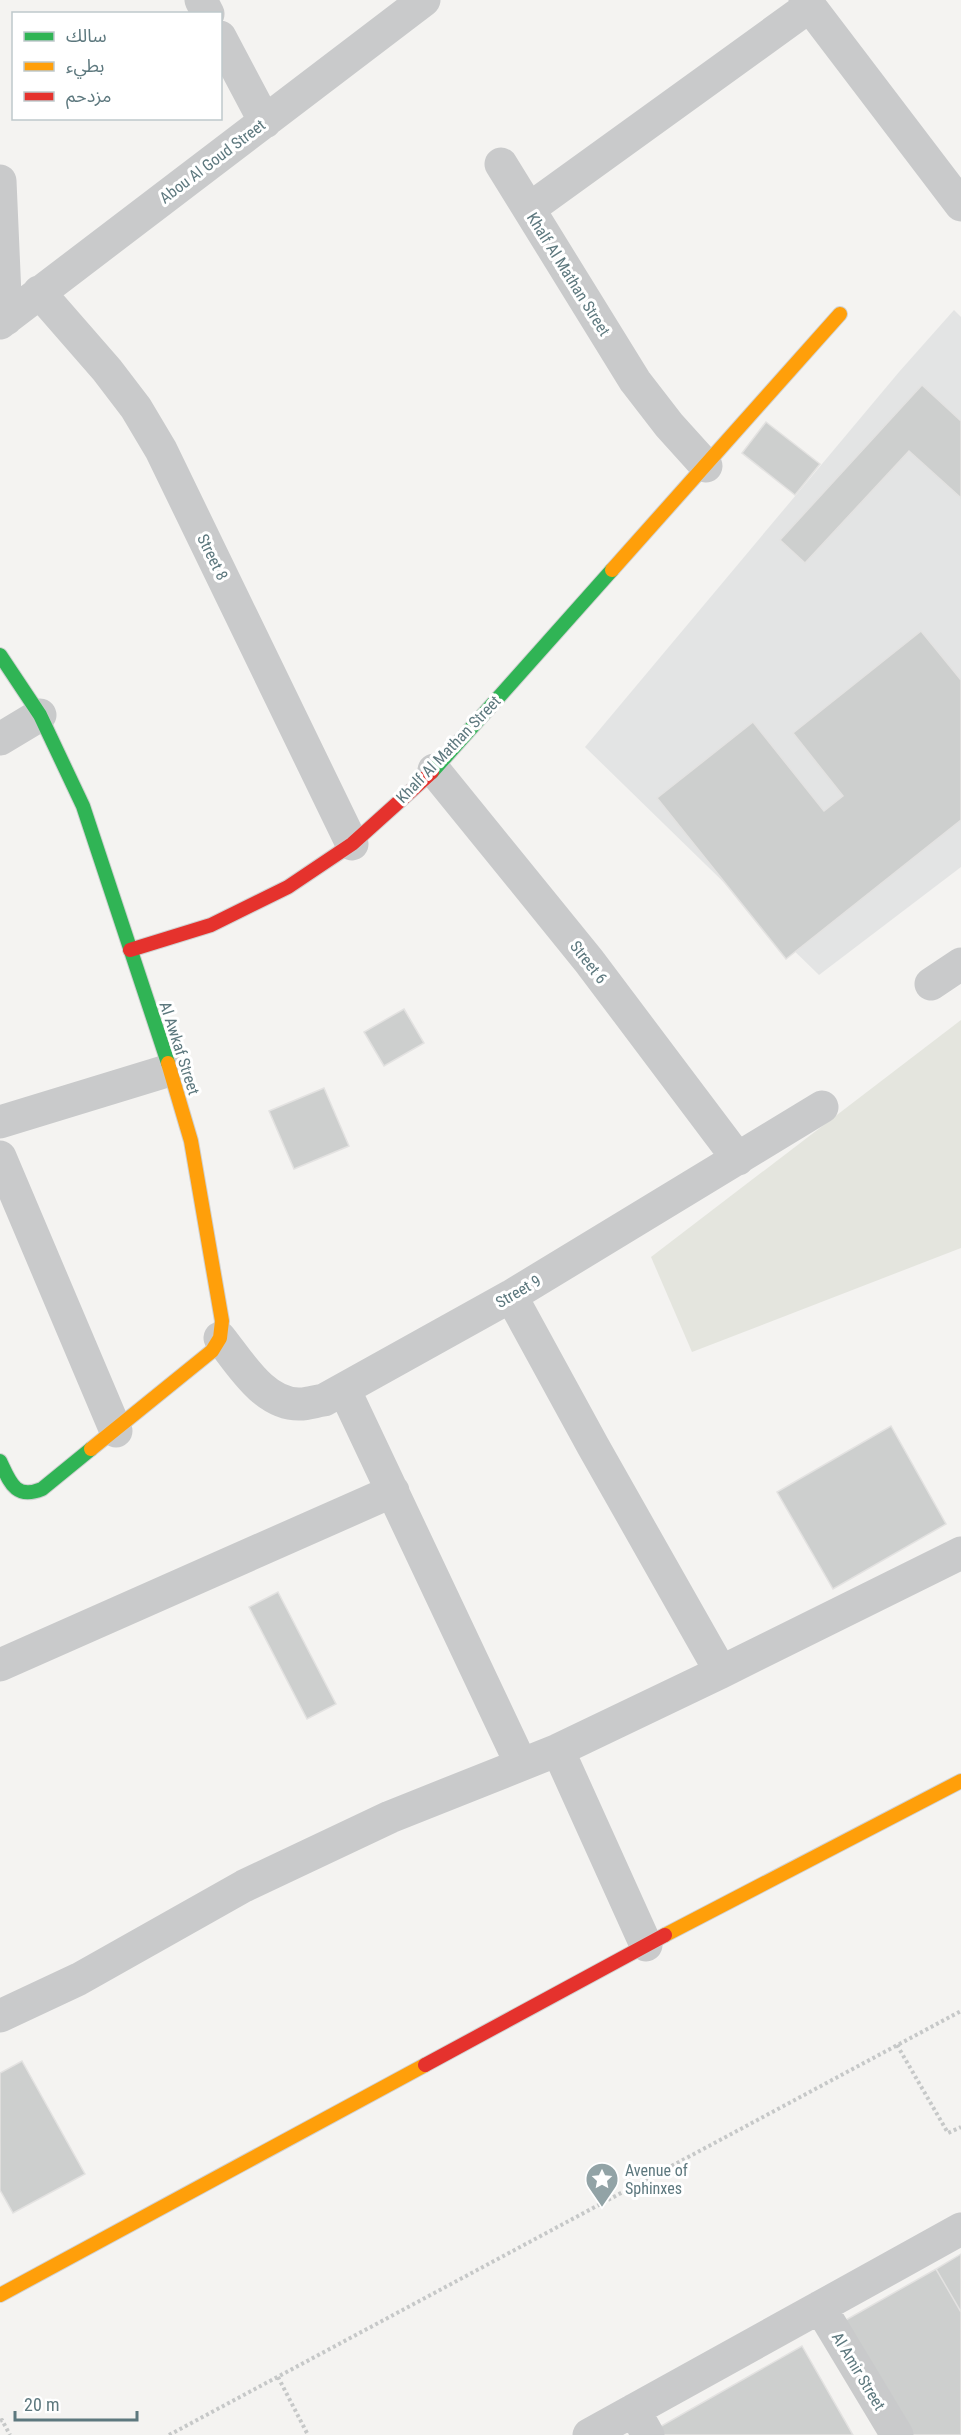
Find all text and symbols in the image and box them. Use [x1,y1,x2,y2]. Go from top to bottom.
legend [12,12,222,120]
text: سالك [66,25,107,46]
text: بطيء [66,55,104,79]
text: مزدحم [66,85,111,109]
street label: Abou Al Goud Street [156,115,269,207]
street label: Khalf Al Mathan Street [523,209,614,340]
street label: Street 8 [193,531,232,583]
street label: Khalf Al Mathan Street [392,692,505,807]
street label: Street 6 [566,937,611,988]
street label: Al Awkaf Street [155,999,204,1097]
street label: Street 9 [492,1271,544,1312]
place icon: Avenue of Sphinxes [584,2161,620,2208]
place label: Avenue of Sphinxes [625,2161,688,2198]
street label: Al Amir Street [828,2329,889,2414]
scale bar [15,2384,136,2422]
text: 20 m [24,2394,59,2415]

